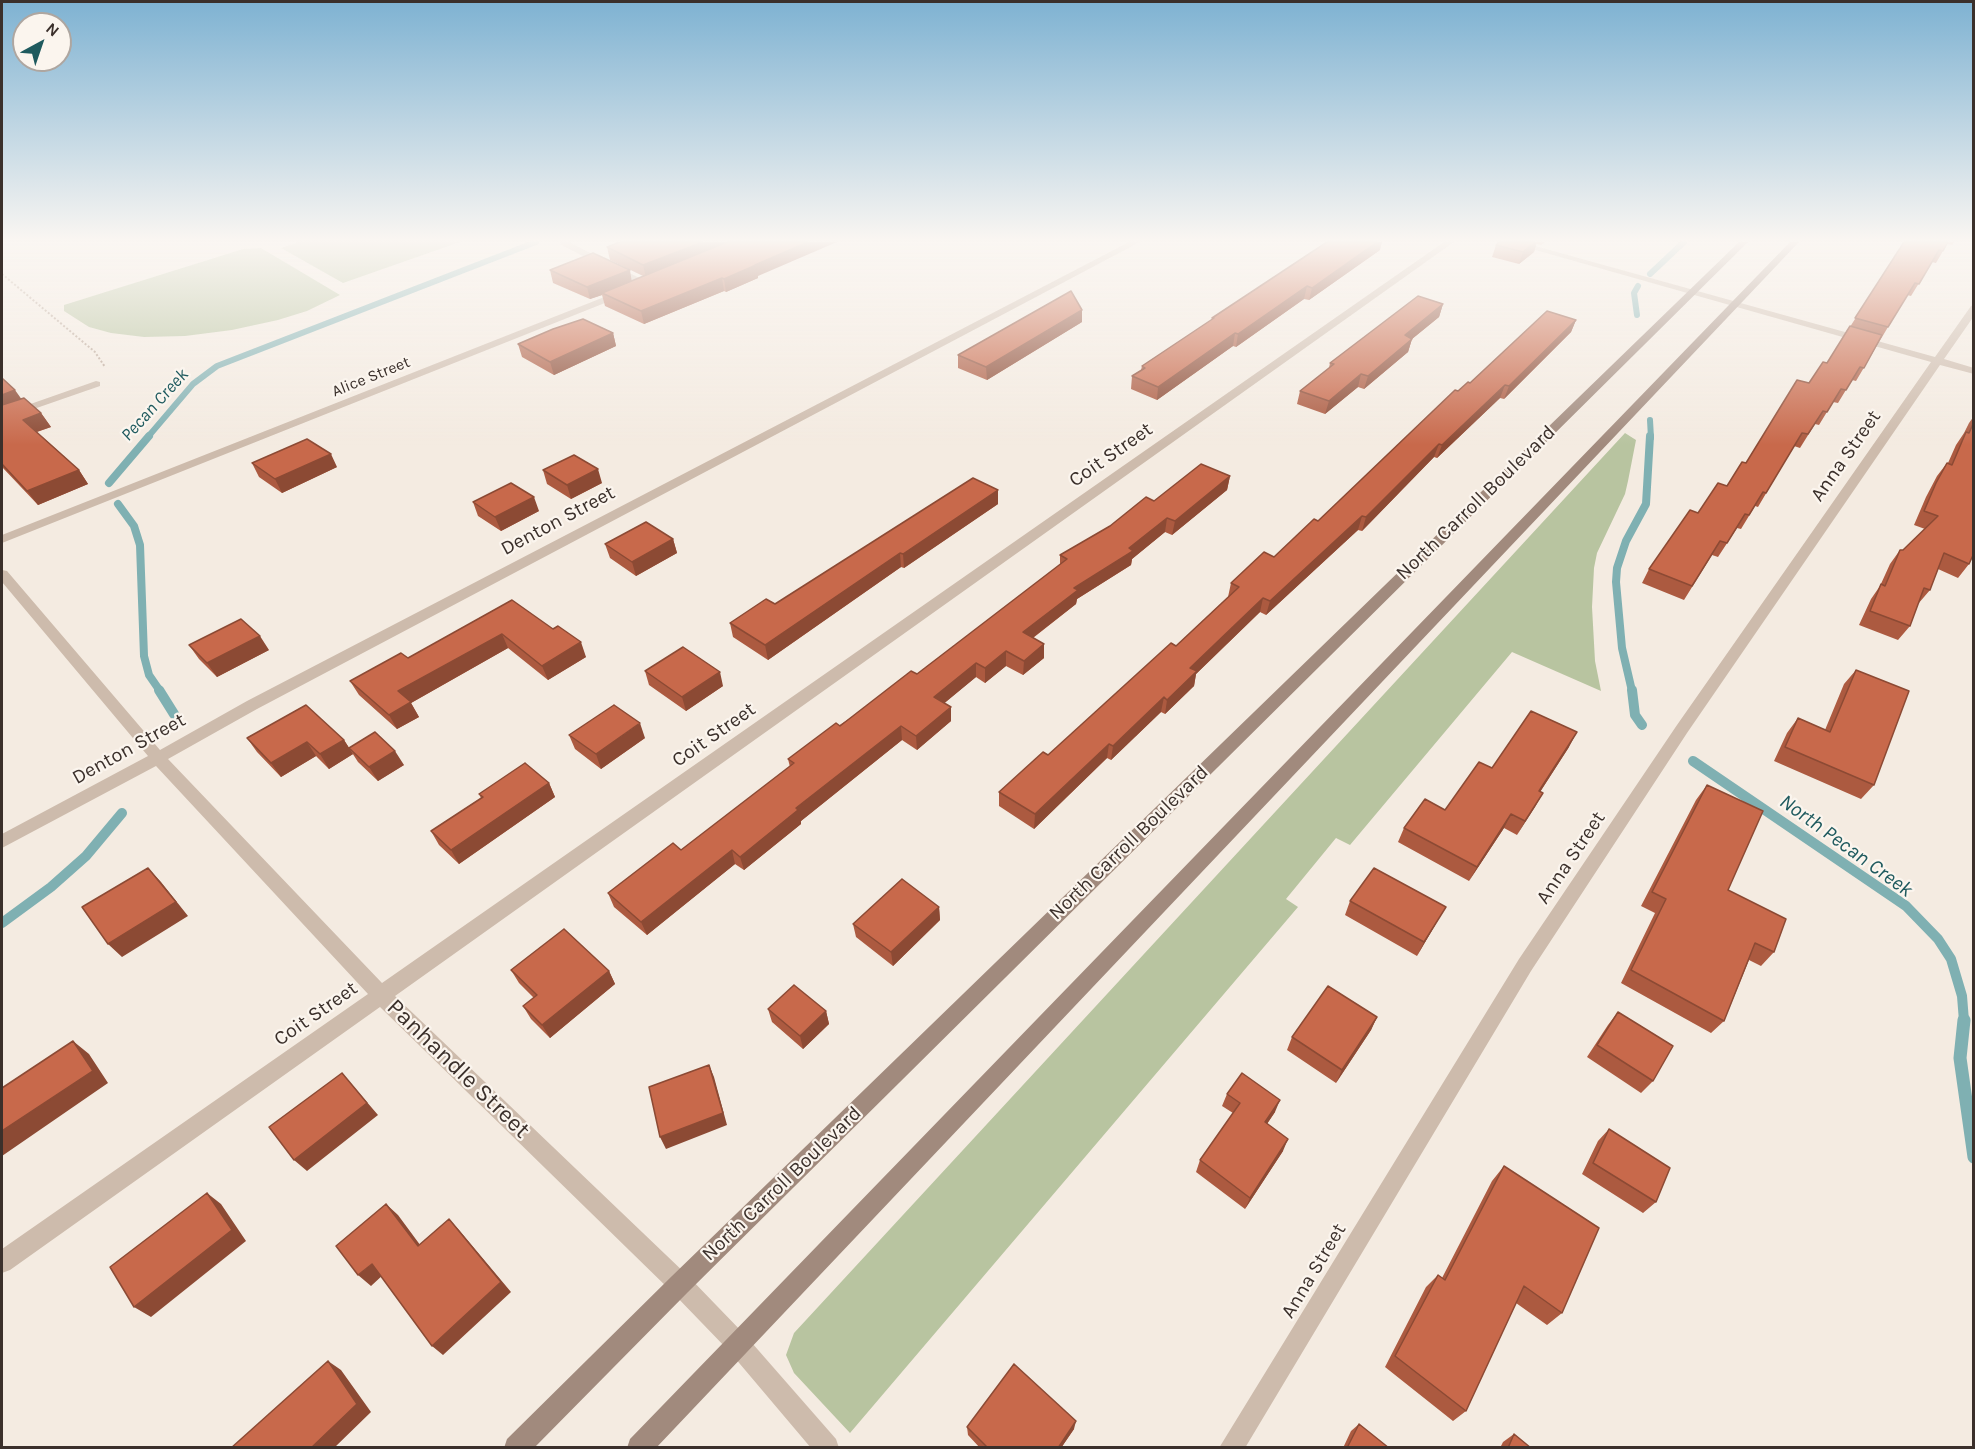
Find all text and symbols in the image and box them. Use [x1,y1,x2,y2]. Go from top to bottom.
north arrow [12,12,72,72]
text: N [42,18,63,40]
street label: Alice Street [329,353,413,401]
water label: Pecan Creek [117,364,193,446]
street label: Anna Street [1806,406,1886,506]
street label: Coit Street [1065,418,1157,492]
street label: North Carroll Boulevard [1391,421,1561,585]
street label: Denton Street [497,481,619,561]
street label: Coit Street [668,698,760,772]
street label: Denton Street [68,708,190,790]
street label: North Carroll Boulevard [1044,761,1214,925]
water label: North Pecan Creek [1774,789,1918,903]
street label: Anna Street [1531,807,1611,909]
street label: Coit Street [270,977,362,1051]
street label: Panhandle Street [380,993,536,1145]
street label: North Carroll Boulevard [697,1102,867,1266]
street label: Anna Street [1276,1219,1352,1323]

